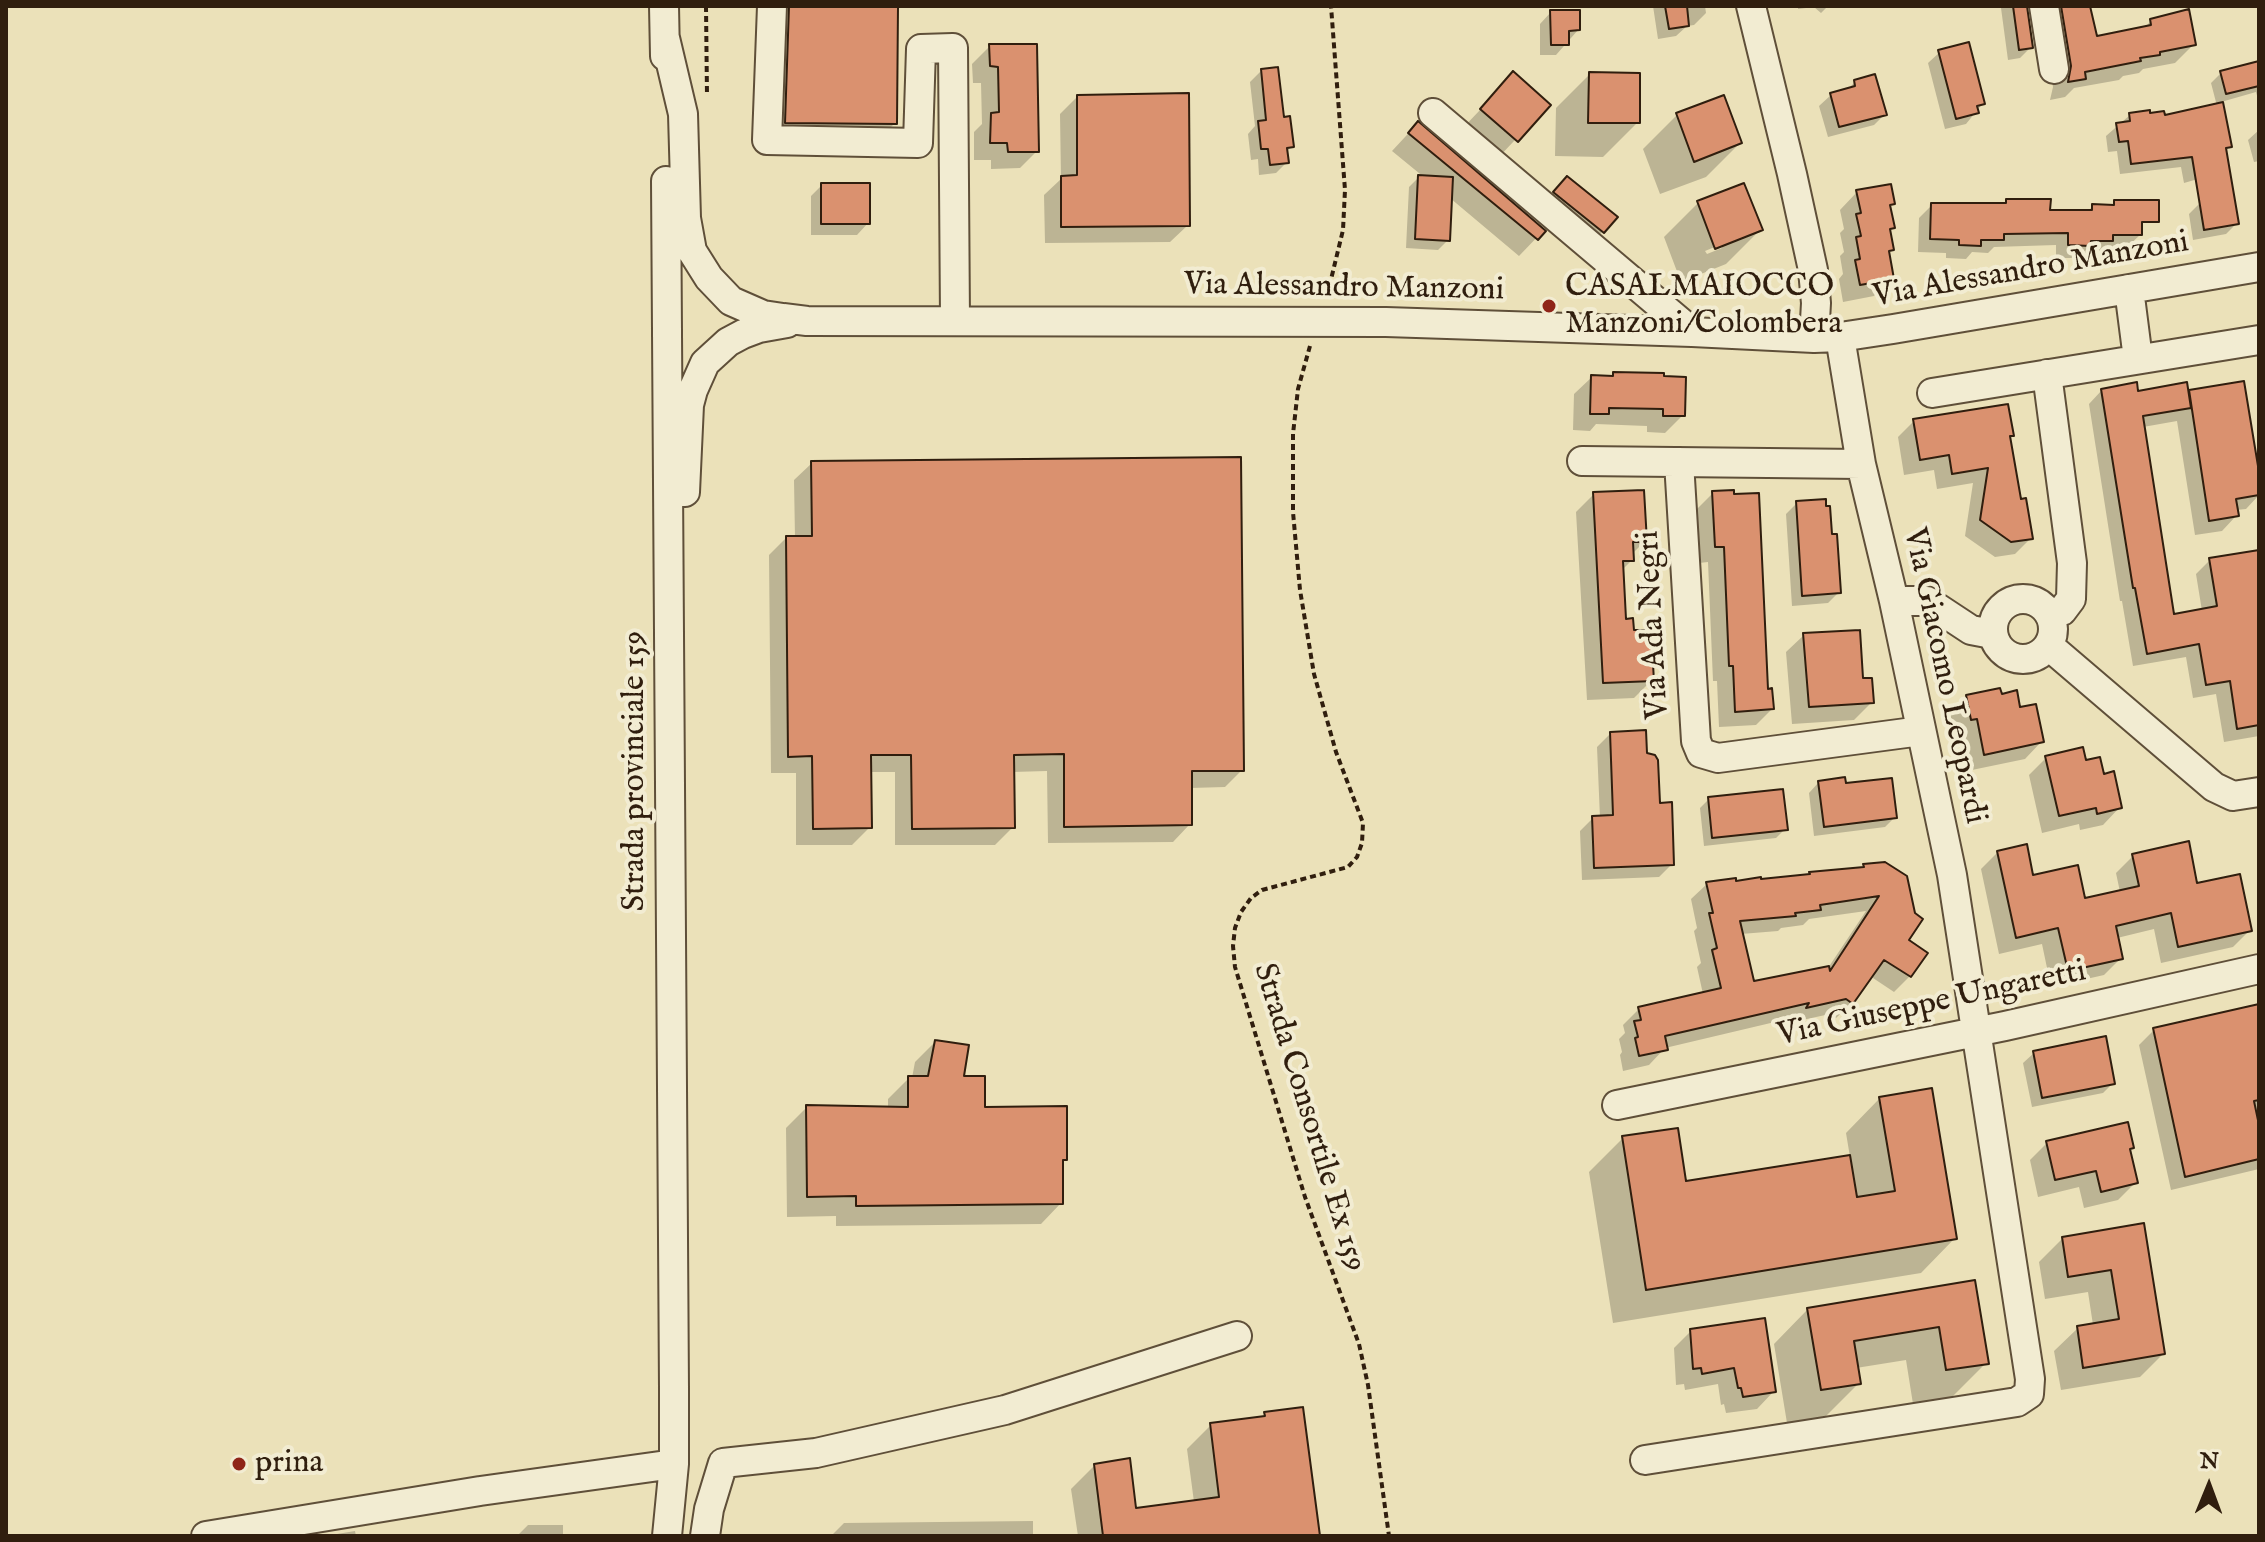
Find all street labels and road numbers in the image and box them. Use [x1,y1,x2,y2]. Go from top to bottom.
street label: Via Alessandro Manzoni [1870,224,2192,318]
street label: Via Alessandro Manzoni [1184,267,1504,311]
street label: Via Giacomo Leopardi [1893,525,1993,827]
street label: Via Ada Negri [1631,530,1679,720]
street label: Strada provinciale 159 [617,631,655,911]
street label: Via Giuseppe Ungaretti [1774,954,2090,1056]
street label: Strada Consortile Ex 159 [1243,959,1373,1277]

